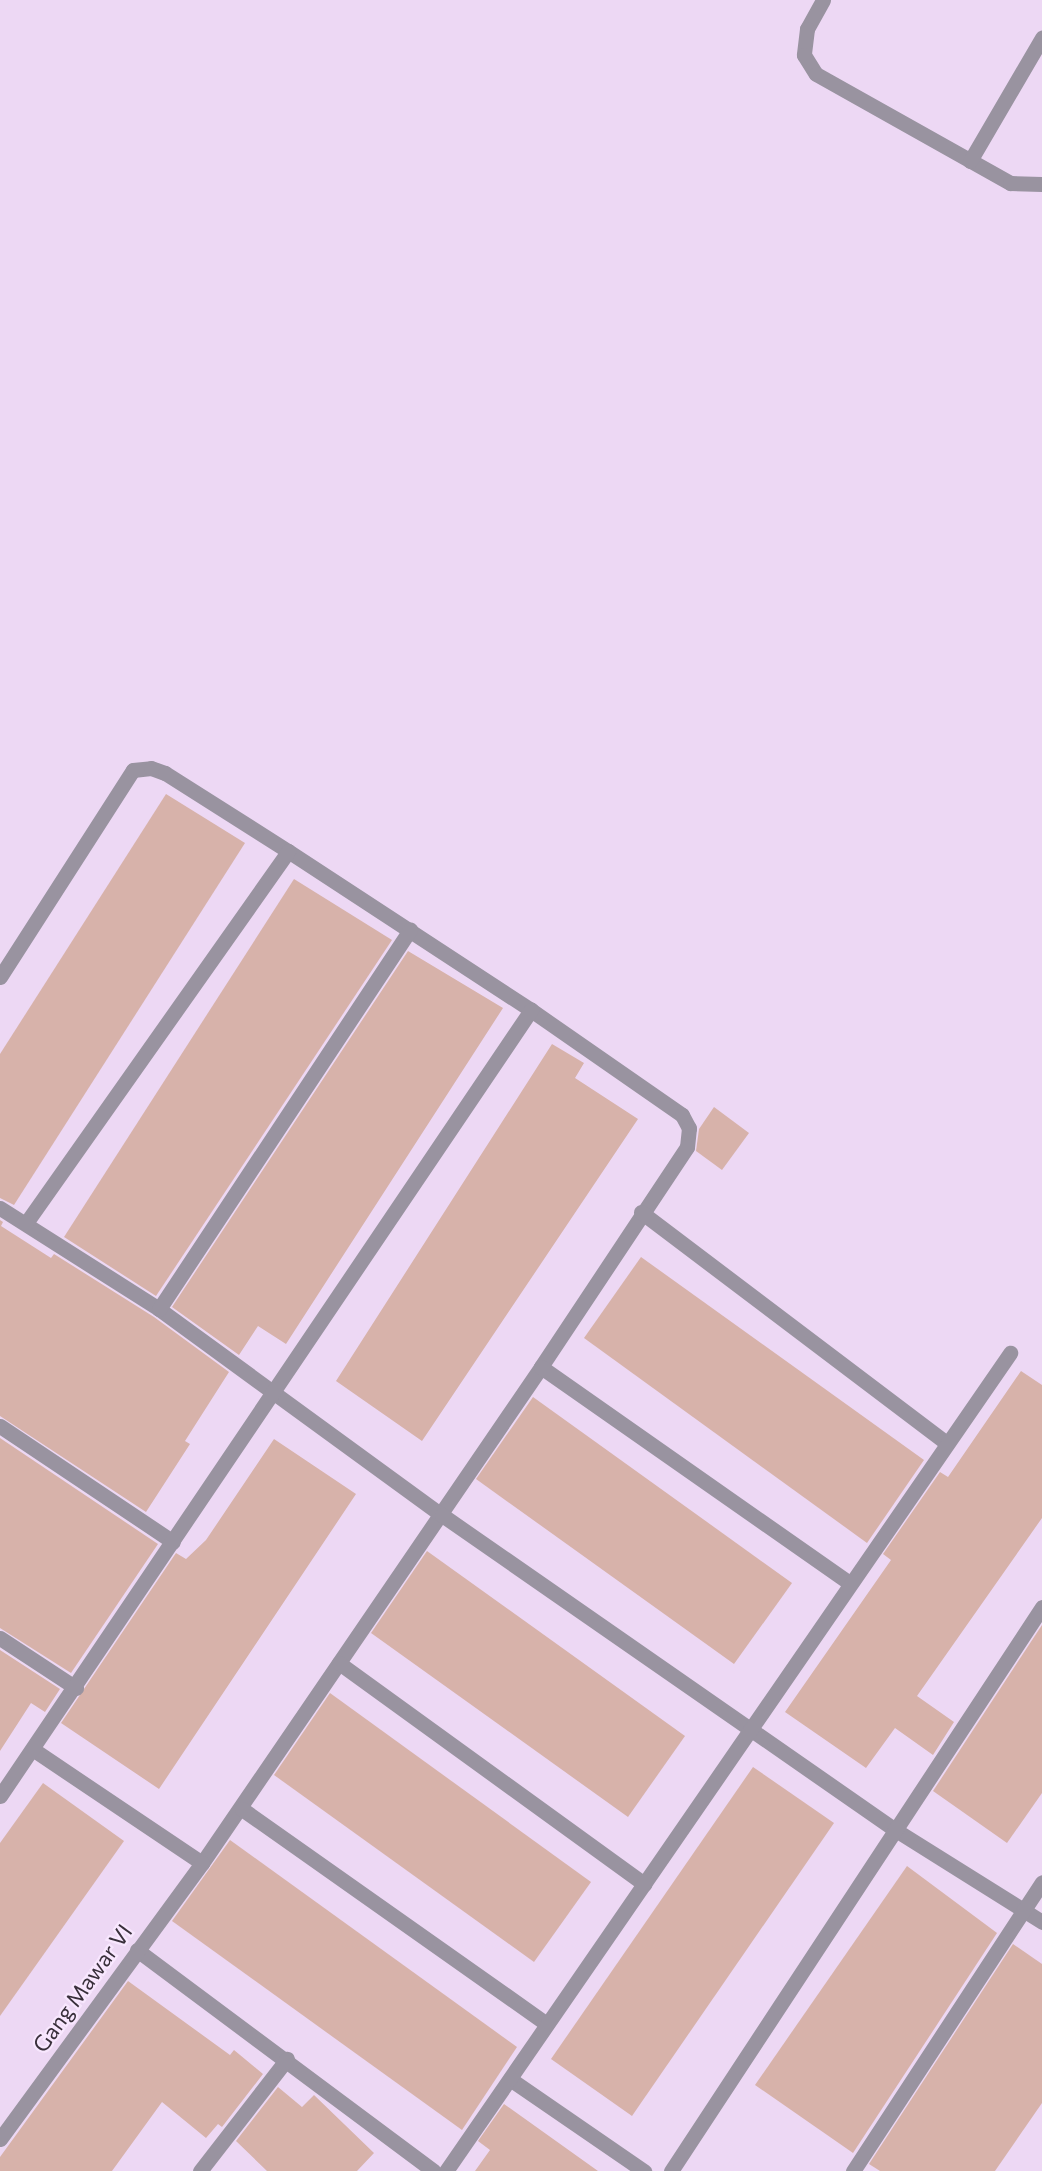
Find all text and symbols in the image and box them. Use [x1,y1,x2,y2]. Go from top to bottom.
street label: Gang Mawar VI [27,1919,137,2057]

